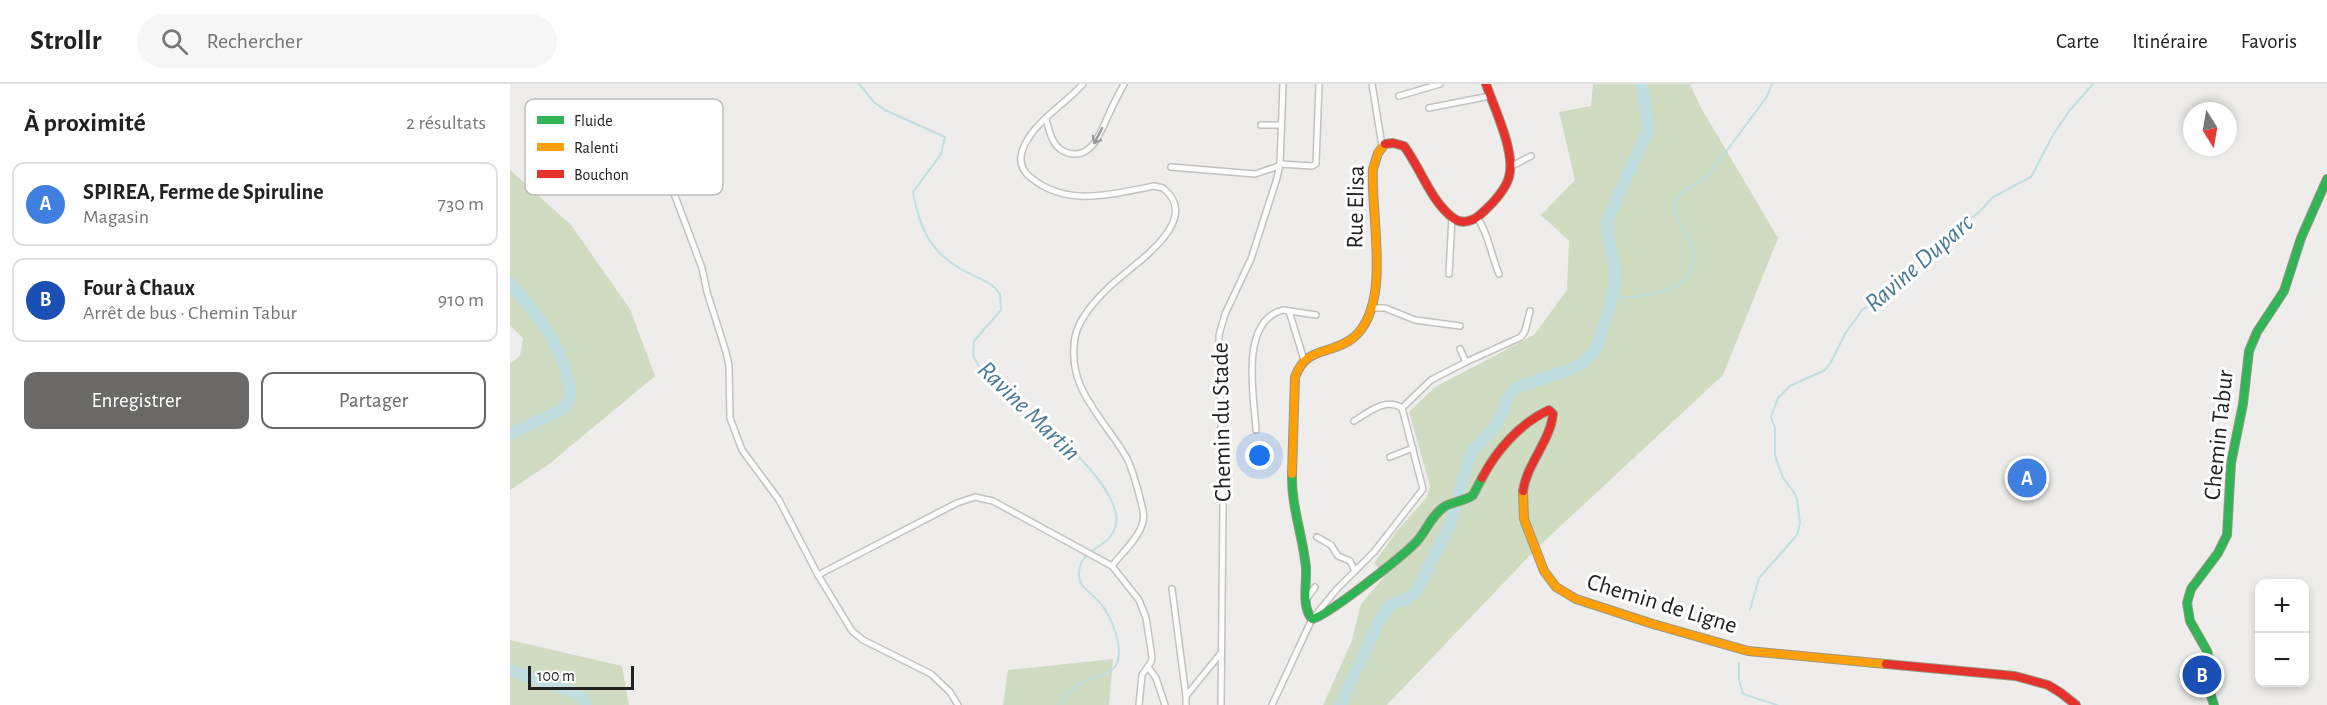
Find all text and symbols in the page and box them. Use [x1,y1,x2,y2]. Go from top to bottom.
search box [137,14,557,68]
icon: search [158,25,191,58]
text: Strollr [30,27,101,55]
text: Rechercher [206,30,302,52]
text: Carte [2056,31,2099,52]
text: Itinéraire [2132,31,2208,52]
text: Favoris [2241,31,2297,52]
legend [525,99,723,195]
north arrow [2183,102,2237,156]
text: À proximité [24,110,146,136]
text: 2 résultats [406,113,486,133]
text: Fluide [574,113,613,129]
one-way arrow [1092,127,1103,145]
text: Ralenti [574,140,619,156]
street label: Rue Elisa [1343,165,1369,249]
text: Bouchon [574,167,629,183]
text: SPIREA, Ferme de Spiruline [83,181,324,203]
text: A [40,194,52,214]
text: 730 m [438,194,484,214]
text: Magasin [83,207,149,227]
water label: Ravine Duparc [1860,209,1978,317]
text: Four à Chaux [83,277,195,299]
text: B [40,290,51,310]
text: 910 m [438,290,484,310]
text: Arrêt de bus · Chemin Tabur [83,303,297,323]
street label: Chemin du Stade [1209,342,1235,502]
water label: Ravine Martin [973,356,1085,466]
street label: Chemin Tabur [2200,368,2238,501]
button: Enregistrer [24,372,249,429]
button: Partager [261,372,486,429]
your location [1245,441,1274,470]
pin: A [2008,456,2047,500]
street label: Chemin de Ligne [1584,570,1740,638]
map controls [2255,579,2309,687]
button: + [2255,579,2309,633]
button: − [2255,633,2309,687]
pin: B [2182,652,2222,698]
scale bar [528,663,634,690]
text: 100 m [537,668,575,684]

